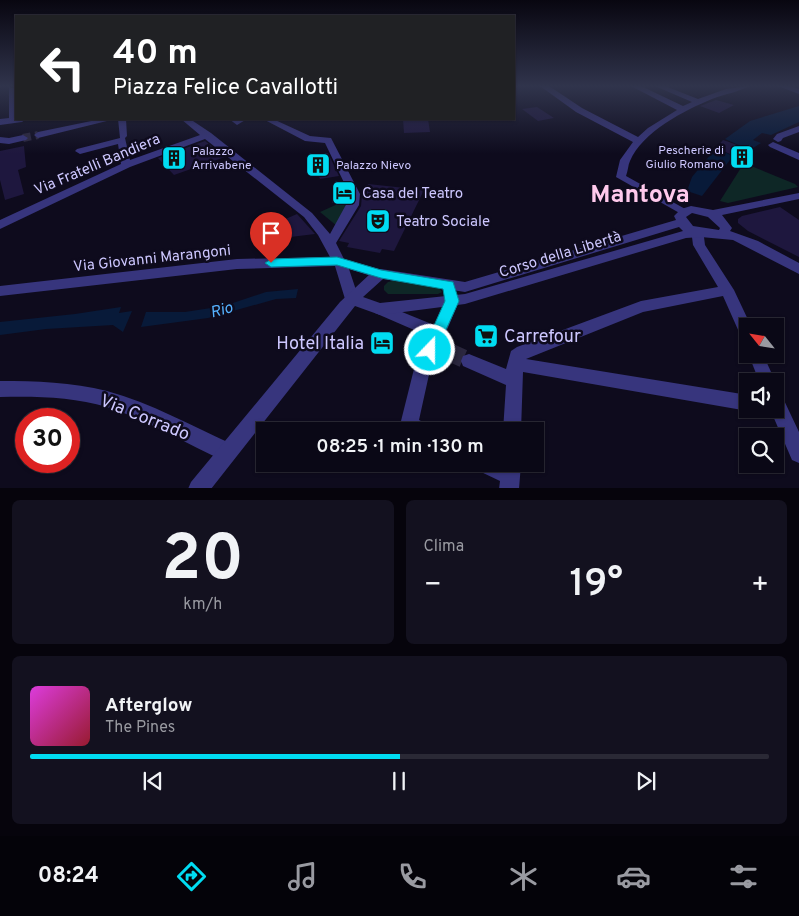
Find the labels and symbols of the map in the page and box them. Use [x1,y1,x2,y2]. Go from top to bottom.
street label: Via Fratelli Bandiera [32,130,163,200]
place label: Pescherie di Giulio Romano [646,143,724,173]
place label: Palazzo Arrivabene [192,144,252,174]
building icon: Pescherie di Giulio Romano [729,144,755,170]
building icon: Palazzo Arrivabene [161,145,187,171]
building icon: Palazzo Nievo [305,152,331,178]
place label: Palazzo Nievo [336,158,411,174]
hotel icon: Casa del Teatro [331,180,357,206]
district label: Mantova [590,180,690,212]
place label: Casa del Teatro [362,185,463,204]
theatre icon: Teatro Sociale [365,208,391,234]
pin [250,212,292,263]
place label: Teatro Sociale [396,213,490,232]
street label: Corso della Libertà [497,228,624,283]
street label: Via Giovanni Marangoni [72,242,232,277]
water label: Rio [208,298,236,324]
north arrow [739,318,784,362]
position arrow [403,323,455,375]
supermarket icon: Carrefour [473,323,499,349]
place label: Carrefour [504,326,581,349]
hotel icon: Hotel Italia [369,330,395,356]
place label: Hotel Italia [276,333,364,356]
street label: Via Corrado [96,390,193,447]
speed limit sign: 30 [15,408,80,473]

